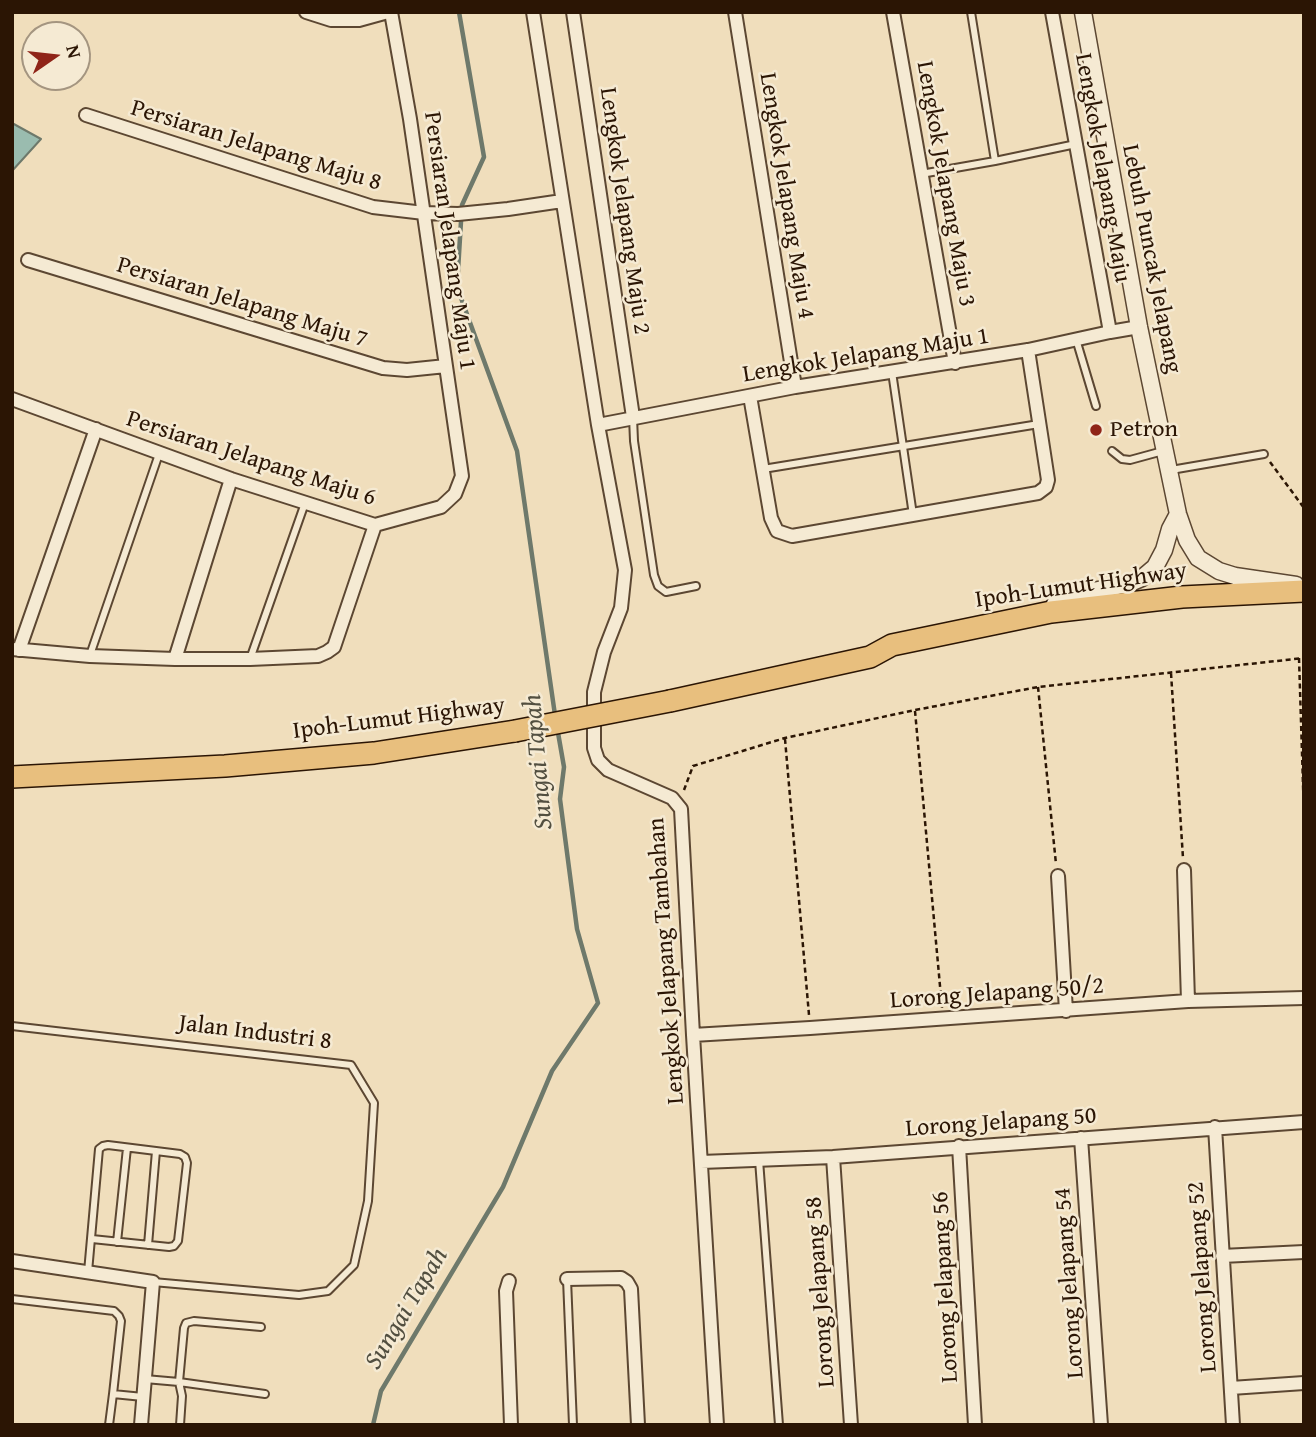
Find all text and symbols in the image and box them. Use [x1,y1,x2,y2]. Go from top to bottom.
north arrow [21,21,91,91]
text: N [59,42,90,61]
street label: Lengkok Jelapang Maju [1068,51,1136,285]
street label: Lengkok Jelapang Maju 3 [909,59,981,309]
street label: Lengkok Jelapang Maju 4 [752,71,820,321]
street label: Lengkok Jelapang Maju 2 [592,86,656,336]
street label: Persiaran Jelapang Maju 8 [127,94,385,198]
street label: Persiaran Jelapang Maju 1 [417,110,481,372]
street label: Lebuh Puncak Jelapang [1115,142,1187,376]
street label: Persiaran Jelapang Maju 7 [113,251,371,355]
street label: Lengkok Jelapang Maju 1 [741,322,991,390]
street label: Persiaran Jelapang Maju 6 [123,405,379,513]
place label: Petron [1110,416,1178,444]
marker: Petron [1088,422,1104,438]
street label: Ipoh-Lumut Highway [973,557,1189,615]
street label: Ipoh-Lumut Highway [291,692,507,746]
water label: Sungai Tapah [518,693,560,831]
street label: Lengkok Jelapang Tambahan [643,817,691,1105]
street label: Lorong Jelapang 50/2 [889,972,1105,1016]
street label: Jalan Industri 8 [177,1009,333,1057]
street label: Lorong Jelapang 50 [905,1102,1097,1144]
street label: Lorong Jelapang 52 [1182,1181,1224,1373]
street label: Lorong Jelapang 54 [1049,1187,1091,1379]
street label: Lorong Jelapang 56 [927,1191,965,1383]
street label: Lorong Jelapang 58 [800,1196,842,1388]
water label: Sungai Tapah [359,1243,455,1375]

